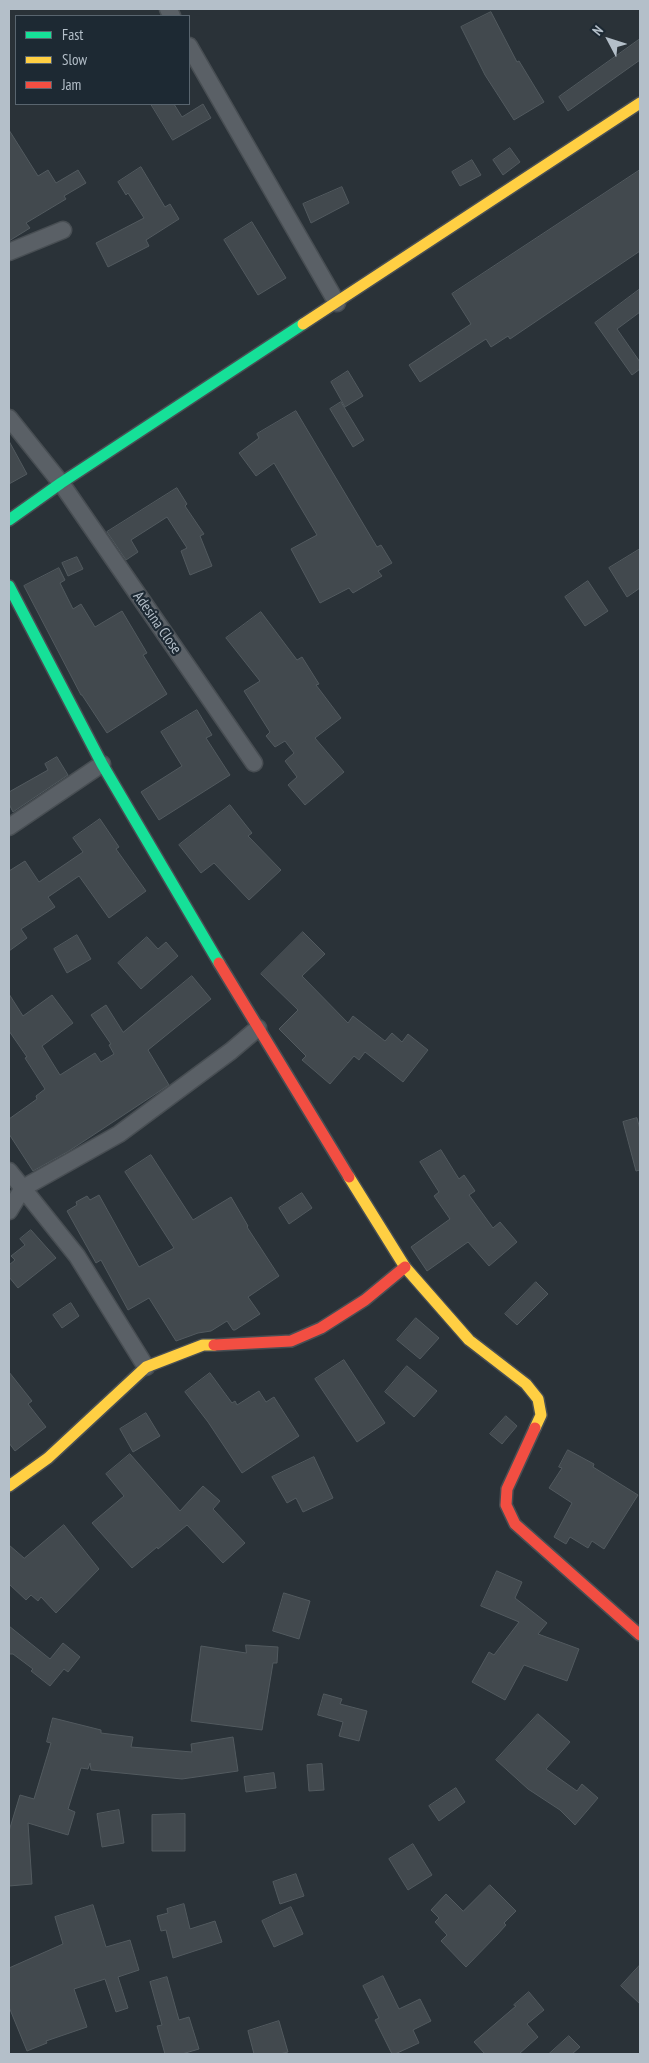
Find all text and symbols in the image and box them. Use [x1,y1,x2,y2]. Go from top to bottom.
legend [15,15,190,105]
north arrow [584,15,634,65]
text: N [588,22,607,39]
text: Fast [62,25,83,44]
text: Slow [62,50,87,69]
text: Jam [62,75,81,94]
street label: Adesina Close [129,588,185,658]

